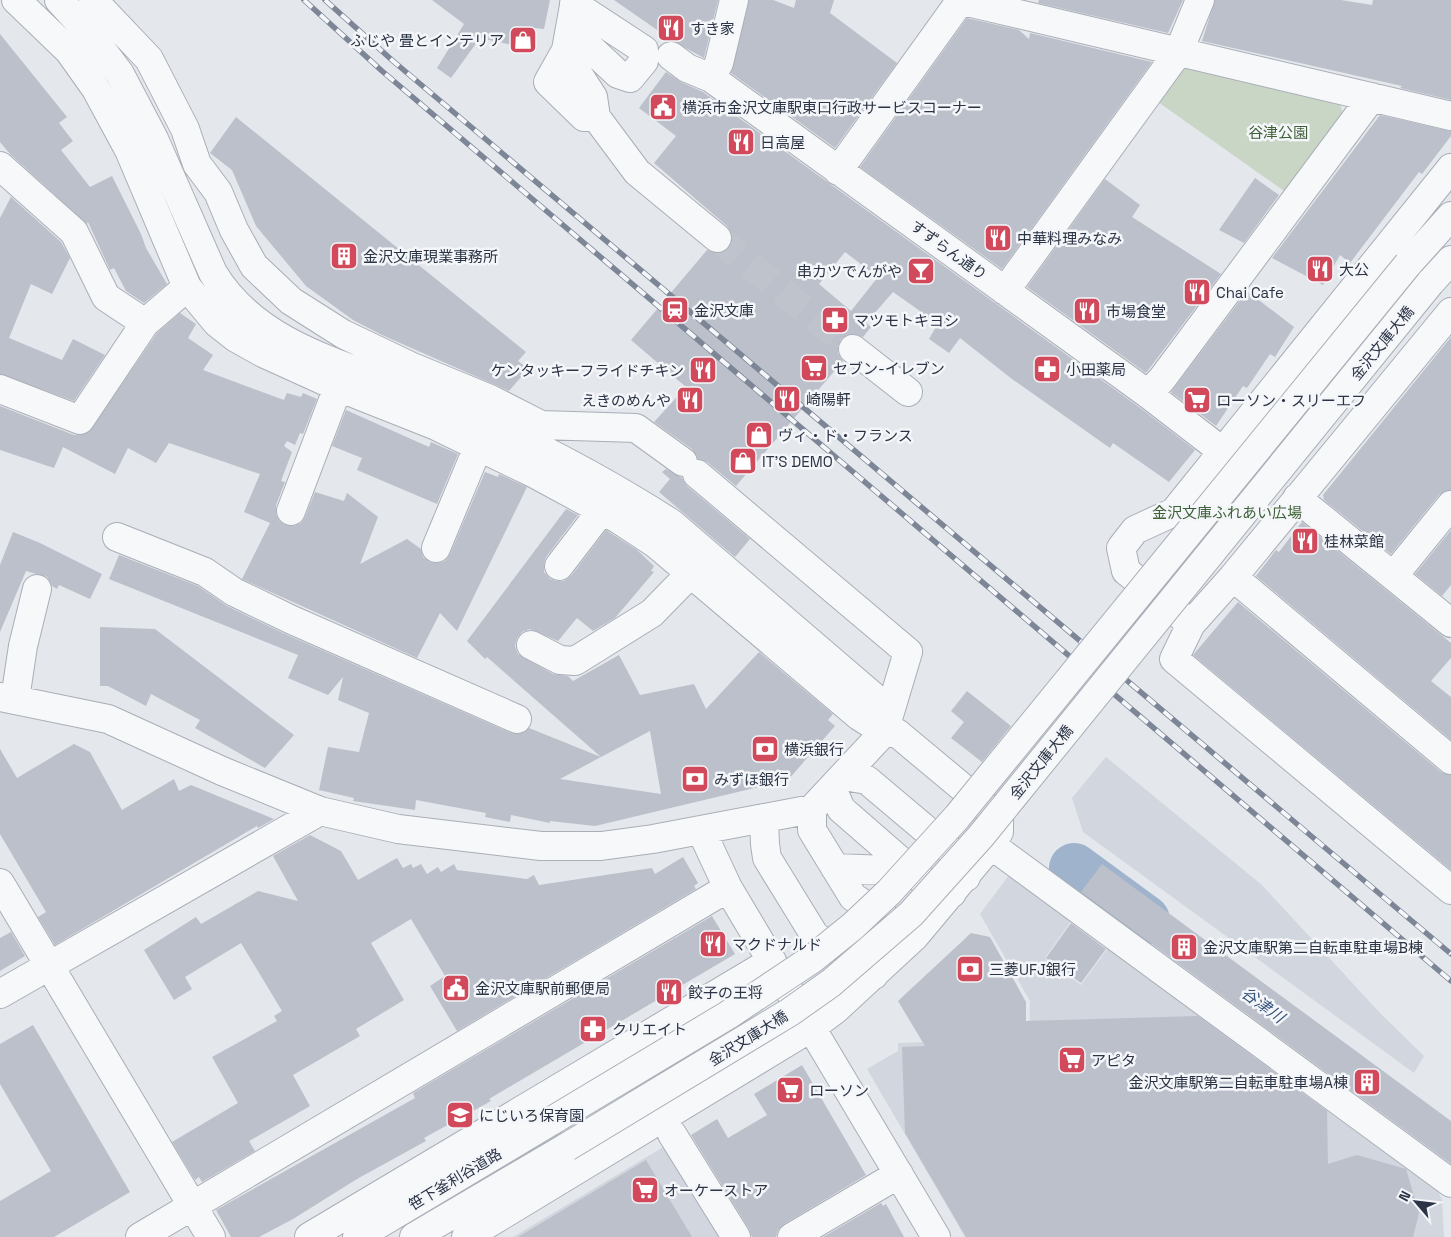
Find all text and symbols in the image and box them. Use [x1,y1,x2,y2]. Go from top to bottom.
restaurant icon: すき家 [656,13,686,43]
place label: すき家 [690,19,735,38]
shop icon: ふじや 畳とインテリア [508,25,538,55]
place label: ふじや 畳とインテリア [350,31,504,50]
public building icon: 横浜市金沢文庫駅東口行政サービスコーナー [648,92,678,122]
place label: 横浜市金沢文庫駅東口行政サービスコーナー [682,98,982,117]
park label: 谷津公園 [1248,123,1308,142]
restaurant icon: 日高屋 [726,127,756,157]
place label: 日高屋 [760,133,805,152]
street label: すずらん通り [907,216,991,284]
restaurant icon: 中華料理みなみ [983,223,1013,253]
place label: 中華料理みなみ [1017,229,1122,248]
building icon: 金沢文庫現業事務所 [329,241,359,271]
place label: 金沢文庫現業事務所 [363,247,498,266]
restaurant icon: 大公 [1305,254,1335,284]
bar icon: 串カツでんがや [906,256,936,286]
place label: 大公 [1339,260,1369,279]
place label: 串カツでんがや [797,262,902,281]
restaurant icon: Chai Cafe [1182,277,1212,307]
place label: Chai Cafe [1216,283,1284,302]
station icon: 金沢文庫 [660,295,690,325]
restaurant icon: 市場食堂 [1072,296,1102,326]
place label: 金沢文庫 [694,301,754,320]
place label: 市場食堂 [1106,302,1166,321]
street label: 金沢文庫大橋 [1346,302,1418,384]
pharmacy icon: マツモトキヨシ [820,305,850,335]
place label: マツモトキヨシ [854,311,959,330]
supermarket icon: セブン-イレブン [799,353,829,383]
pharmacy icon: 小田薬局 [1032,354,1062,384]
restaurant icon: ケンタッキーフライドチキン [688,355,718,385]
place label: セブン-イレブン [833,359,945,378]
place label: 小田薬局 [1066,360,1126,379]
place label: ケンタッキーフライドチキン [491,361,684,380]
restaurant icon: 崎陽軒 [772,384,802,414]
restaurant icon: えきのめんや [675,385,705,415]
supermarket icon: ローソン・スリーエフ [1182,385,1212,415]
place label: 崎陽軒 [806,390,851,409]
place label: えきのめんや [581,391,671,410]
place label: ローソン・スリーエフ [1216,391,1366,410]
shop icon: ヴィ・ド・フランス [744,420,774,450]
place label: ヴィ・ド・フランス [778,426,913,445]
shop icon: IT'S DEMO [728,446,758,476]
place label: IT'S DEMO [762,452,833,471]
park label: 金沢文庫ふれあい広場 [1152,503,1302,522]
restaurant icon: 桂林菜館 [1290,526,1320,556]
place label: 桂林菜館 [1324,532,1384,551]
street label: 金沢文庫大橋 [1005,721,1077,803]
bank icon: 横浜銀行 [750,734,780,764]
place label: 横浜銀行 [784,740,844,759]
bank icon: みずほ銀行 [680,764,710,794]
place label: みずほ銀行 [714,770,789,789]
restaurant icon: マクドナルド [698,929,728,959]
building icon: 金沢文庫駅第二自転車駐車場B棟 [1169,932,1199,962]
place label: マクドナルド [732,935,822,954]
place label: 金沢文庫駅第二自転車駐車場B棟 [1203,938,1423,957]
bank icon: 三菱UFJ銀行 [955,954,985,984]
place label: 三菱UFJ銀行 [989,960,1076,979]
public building icon: 金沢文庫駅前郵便局 [441,973,471,1003]
restaurant icon: 餃子の王将 [654,977,684,1007]
place label: 金沢文庫駅前郵便局 [475,979,610,998]
water label: 谷津川 [1237,982,1290,1029]
place label: 餃子の王将 [688,983,763,1002]
street label: 金沢文庫大橋 [705,1006,791,1070]
pharmacy icon: クリエイト [578,1014,608,1044]
place label: クリエイト [612,1020,687,1039]
supermarket icon: アピタ [1057,1045,1087,1075]
place label: アピタ [1091,1051,1136,1070]
building icon: 金沢文庫駅第二自転車駐車場A棟 [1352,1067,1382,1097]
place label: 金沢文庫駅第二自転車駐車場A棟 [1129,1073,1348,1092]
supermarket icon: ローソン [775,1075,805,1105]
place label: ローソン [809,1081,869,1100]
school or university icon: にじいろ保育園 [445,1100,475,1130]
place label: にじいろ保育園 [479,1106,584,1125]
street label: 笹下釜利谷道路 [405,1144,505,1214]
supermarket icon: オーケーストア [630,1175,660,1205]
north arrow [1391,1177,1441,1227]
place label: オーケーストア [664,1181,768,1200]
text: N [1394,1188,1415,1204]

